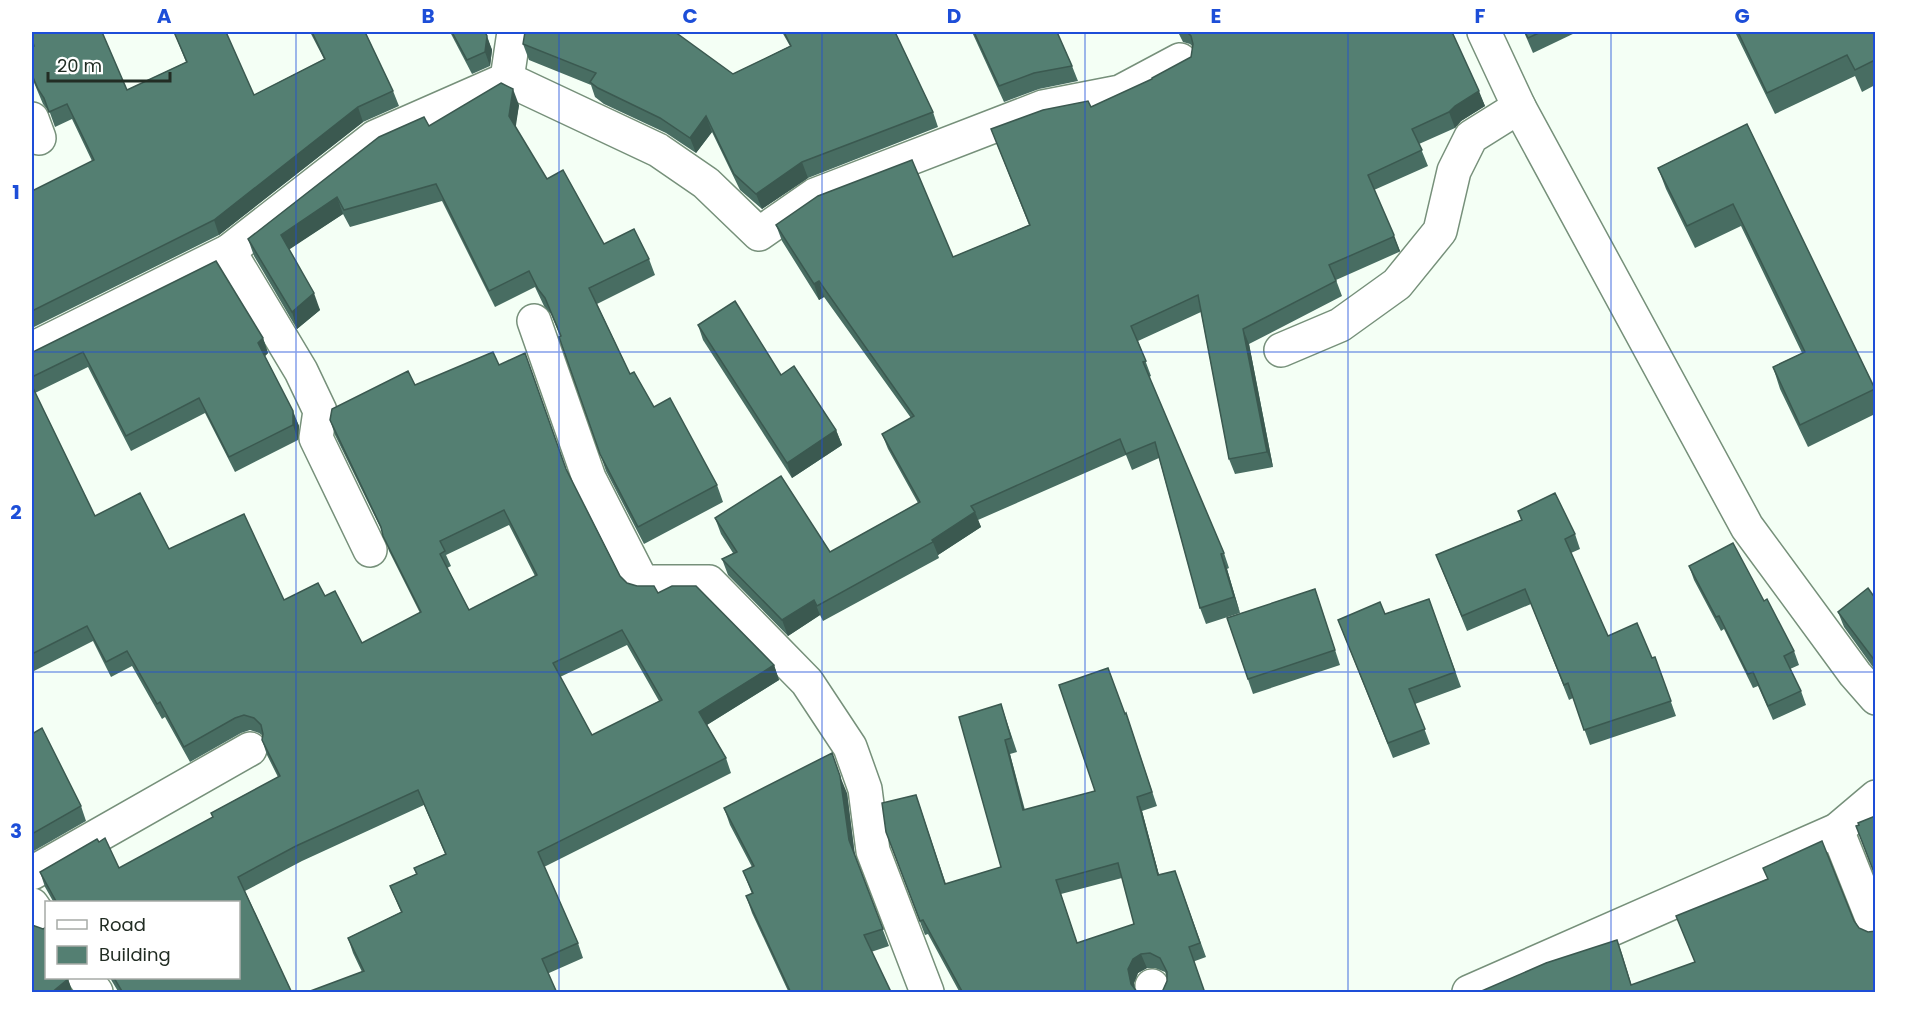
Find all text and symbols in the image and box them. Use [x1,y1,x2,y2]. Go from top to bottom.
text: A [157,2,172,30]
text: B [421,2,435,30]
text: C [682,2,698,30]
text: D [947,2,961,30]
text: E [1211,2,1221,30]
text: F [1475,2,1486,30]
text: G [1734,2,1750,30]
scale bar [48,45,170,83]
text: 20 m [57,53,102,78]
text: 1 [12,178,20,206]
text: 2 [10,498,22,526]
text: 3 [10,817,22,845]
legend [45,901,240,979]
text: Road [99,912,146,937]
text: Building [99,942,171,967]

